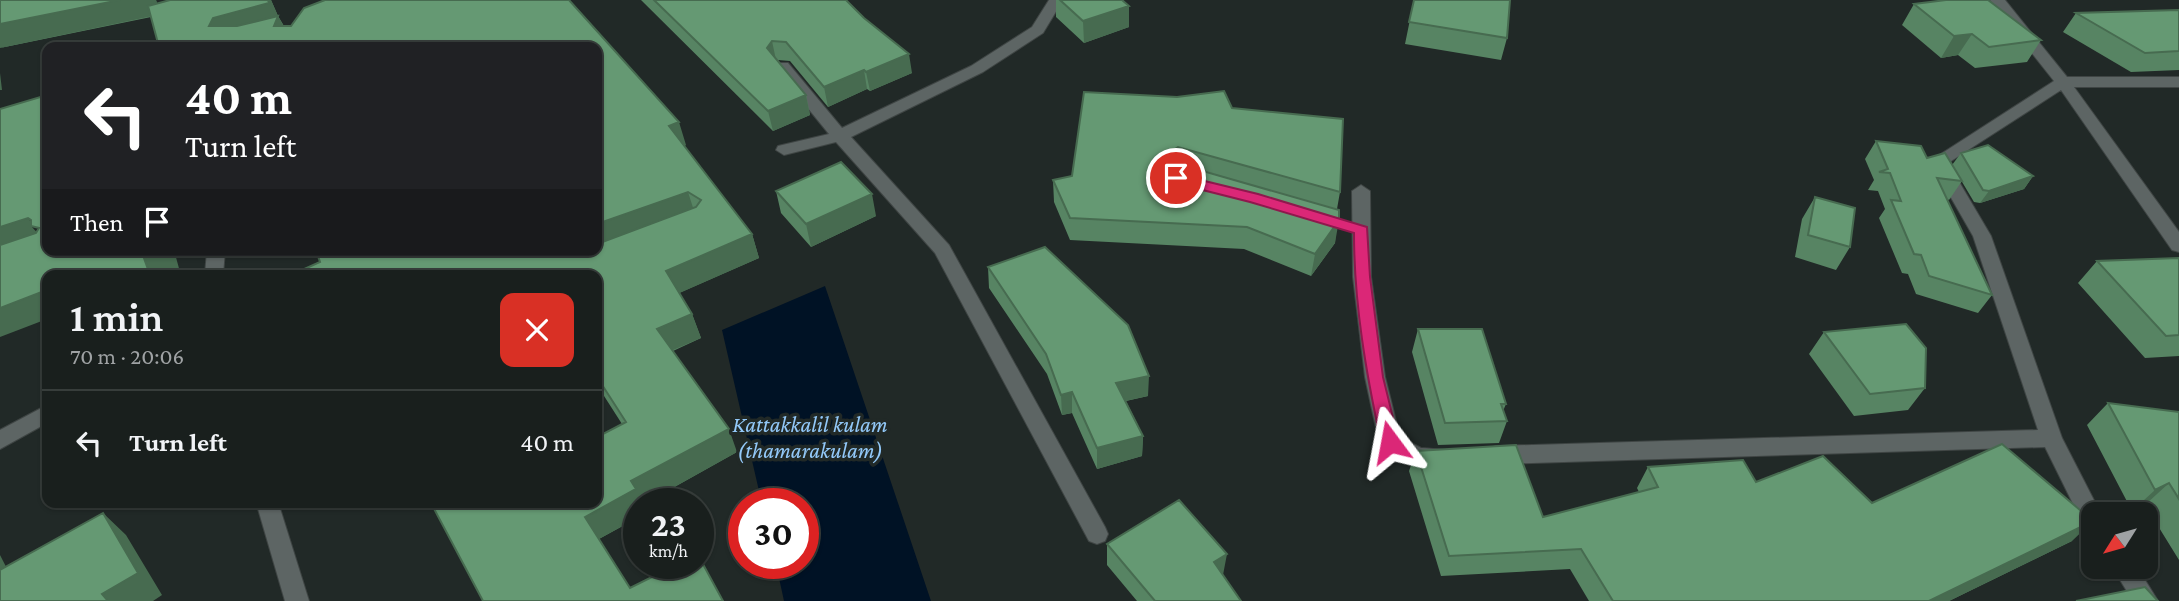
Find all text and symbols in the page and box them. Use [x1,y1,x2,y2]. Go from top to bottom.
icon: left [70,70,161,161]
text: 40 m [185,70,292,125]
text: Turn left [185,128,296,164]
pin [1146,148,1206,208]
icon: arrive [1157,159,1195,197]
icon: arrive [138,203,176,241]
text: Then [70,208,124,237]
text: 1 min [70,293,163,340]
button: close [500,293,574,367]
text: 70 m · 20:06 [70,343,184,369]
position arrow [1353,405,1427,479]
water label: Kattakkalil kulam (thamarakulam) [732,411,888,464]
icon: left [70,424,108,462]
text: Turn left [129,428,227,457]
text: 40 m [520,428,574,457]
speed limit sign: 30 [728,488,819,579]
north arrow [2081,502,2158,579]
map controls [2081,502,2158,579]
text: 23 [651,505,686,544]
text: km/h [649,541,688,561]

